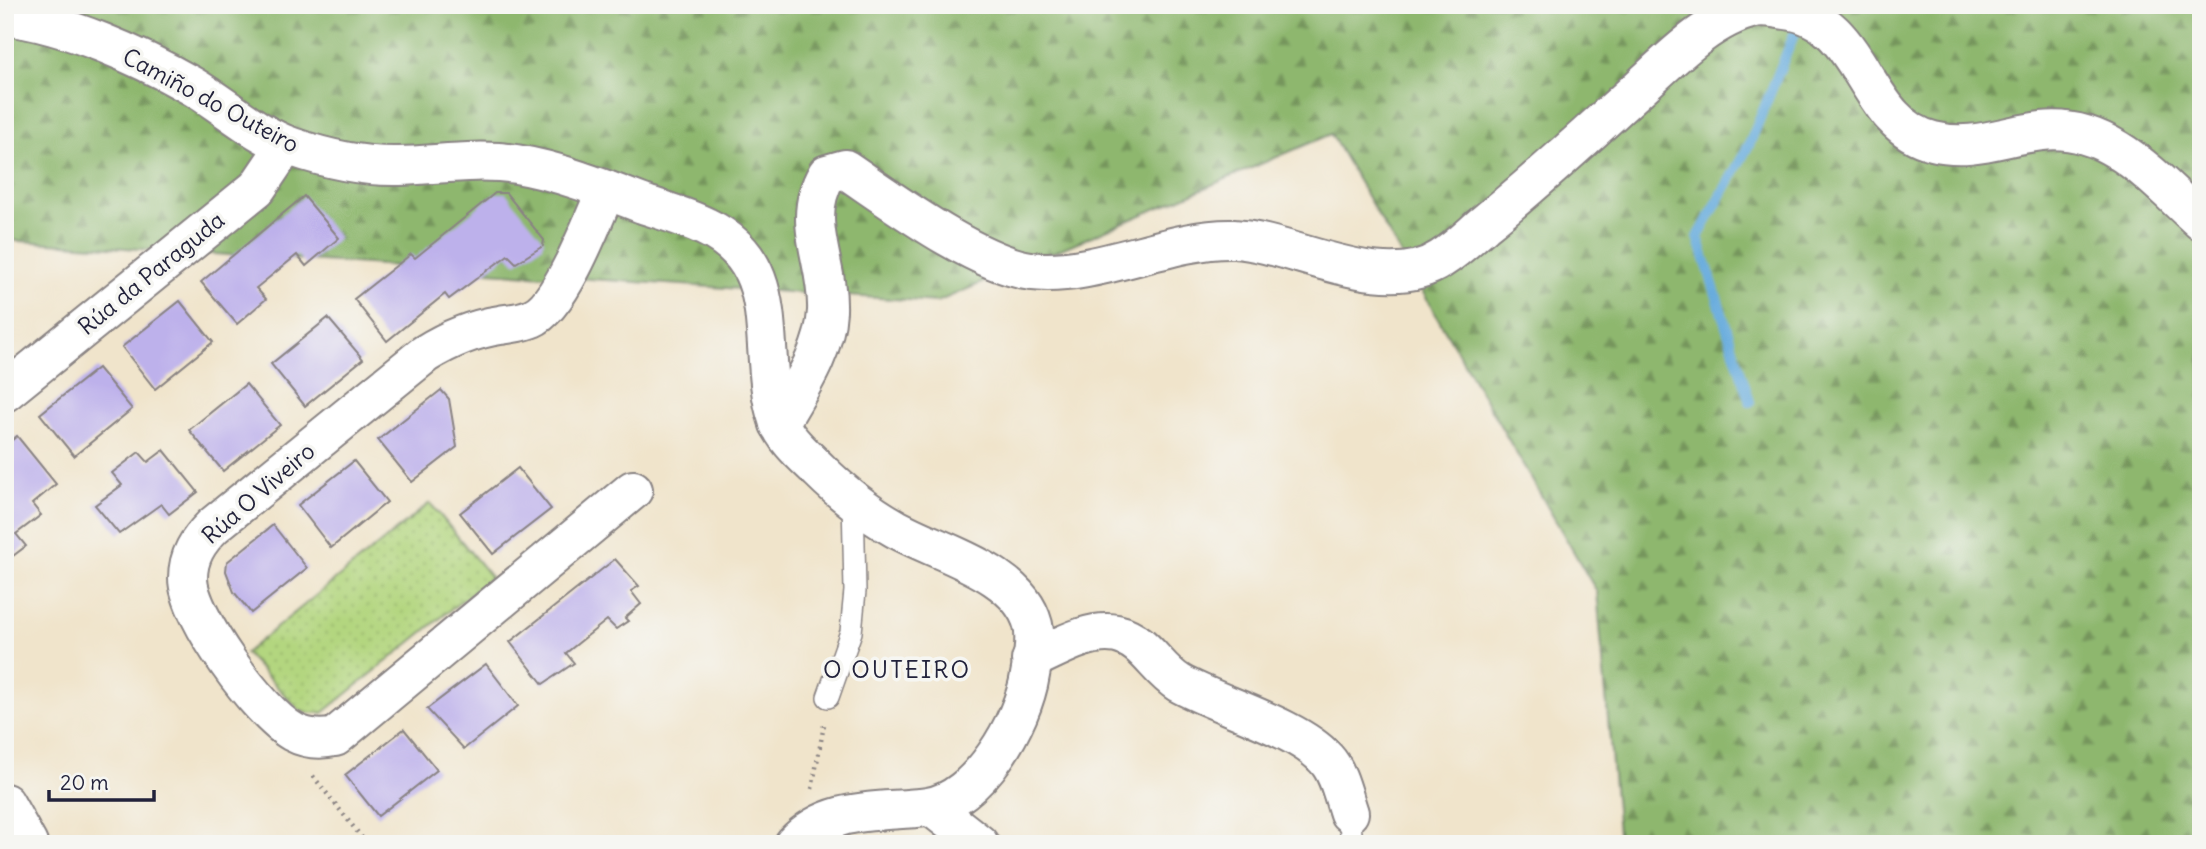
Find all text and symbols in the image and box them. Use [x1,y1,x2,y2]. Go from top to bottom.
street label: Camiño do Outeiro [118,41,304,159]
street label: Rúa da Paraguda [72,205,230,341]
street label: Rúa O Viveiro [196,436,320,550]
district label: O OUTEIRO [823,654,971,684]
scale bar [49,758,154,802]
text: 20 m [60,769,109,796]

